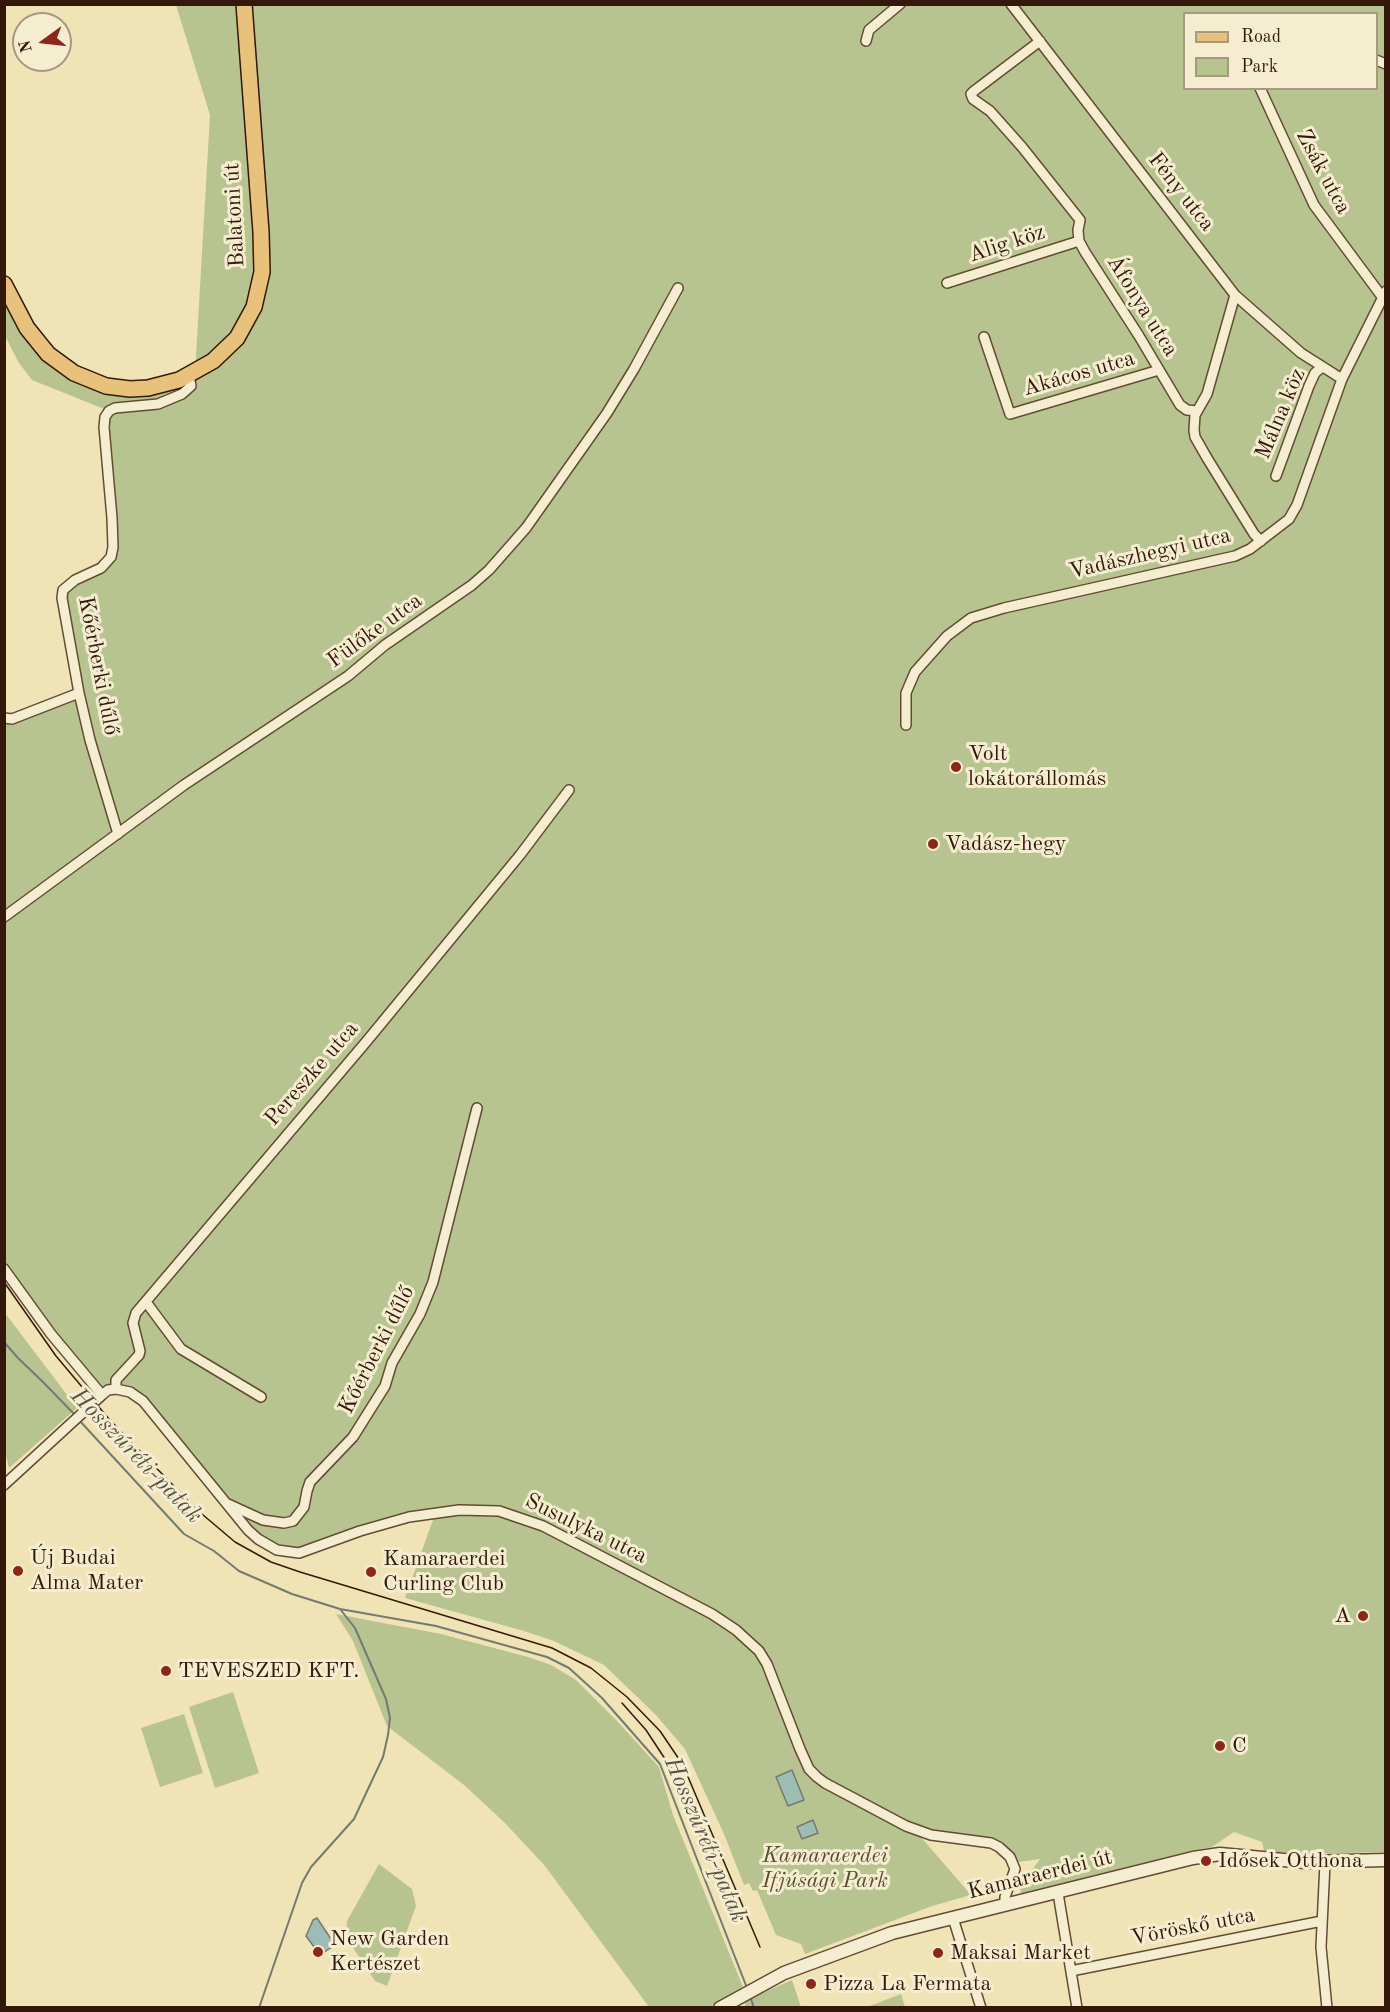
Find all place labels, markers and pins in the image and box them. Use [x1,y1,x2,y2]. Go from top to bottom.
place label: Volt lokátorállomás [968,741,1106,792]
marker: Volt lokátorállomás [949,760,963,774]
place label: Vadász-hegy [945,831,1066,857]
marker: Vadász-hegy [926,837,940,851]
place label: Új Budai Alma Mater [30,1545,143,1597]
place label: Kamaraerdei Curling Club [383,1546,505,1598]
marker: Új Budai Alma Mater [11,1564,25,1578]
marker: Kamaraerdei Curling Club [364,1565,378,1579]
place label: A [1334,1603,1351,1629]
marker: A [1356,1609,1370,1623]
place label: TEVESZED KFT. [178,1658,359,1684]
marker: TEVESZED KFT. [159,1664,173,1678]
place label: C [1232,1733,1247,1759]
marker: C [1213,1739,1227,1753]
place label: Idősek Otthona [1218,1848,1363,1874]
marker: Idősek Otthona [1199,1854,1213,1868]
place label: New Garden Kertészet [330,1926,450,1978]
place label: Maksai Market [950,1940,1091,1966]
marker: New Garden Kertészet [311,1945,325,1959]
marker: Maksai Market [931,1946,945,1960]
place label: Pizza La Fermata [823,1971,991,1997]
marker: Pizza La Fermata [804,1977,818,1991]

